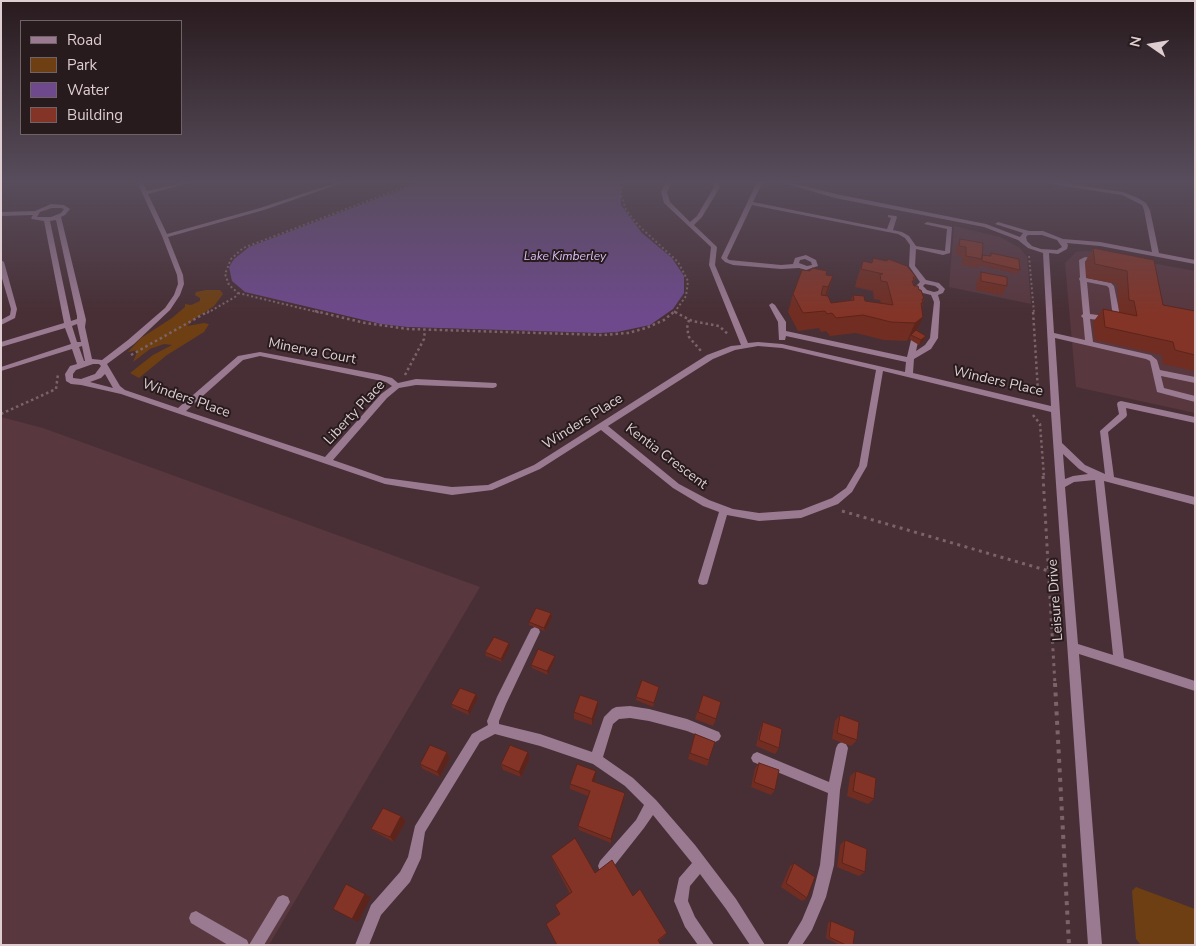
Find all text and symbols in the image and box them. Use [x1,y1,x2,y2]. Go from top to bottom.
legend [20,20,182,135]
north arrow [1126,20,1176,70]
text: Road [67,30,102,50]
text: N [1125,34,1146,49]
text: Park [67,55,97,75]
text: Water [67,80,109,100]
text: Building [67,105,123,125]
water label: Lake Kimberley [524,250,606,264]
street label: Minerva Court [267,335,357,369]
street label: Winders Place [951,363,1045,401]
street label: Winders Place [140,376,232,422]
street label: Liberty Place [321,377,389,449]
street label: Winders Place [540,391,626,453]
street label: Kentia Crescent [622,421,710,493]
street label: Leisure Drive [1045,559,1067,641]

